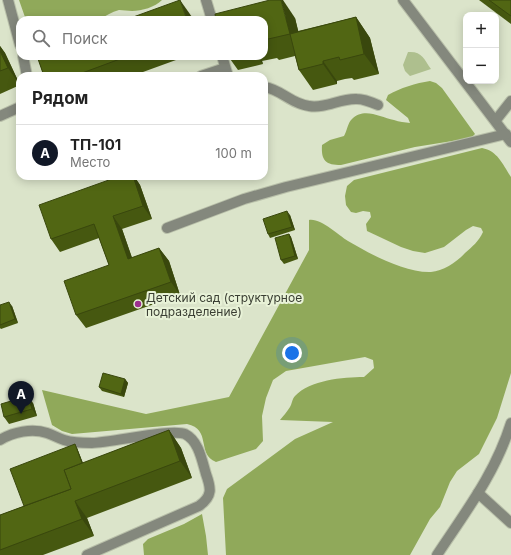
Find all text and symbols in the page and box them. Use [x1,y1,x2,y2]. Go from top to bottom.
map controls [463,12,499,84]
button: + [463,12,499,48]
search box [16,16,268,60]
icon: search [30,27,52,49]
text: Поиск [62,29,108,48]
button: − [463,48,499,84]
text: Рядом [32,88,88,108]
text: ТП-101 [70,135,121,154]
text: A [40,145,50,161]
text: 100 m [215,145,252,161]
text: Место [70,154,110,170]
place label: Детский сад (структурное подразделение) [146,290,302,319]
marker: Детский сад (структурное подразделение) [133,299,143,309]
your location [282,343,302,363]
pin: A [8,381,34,414]

